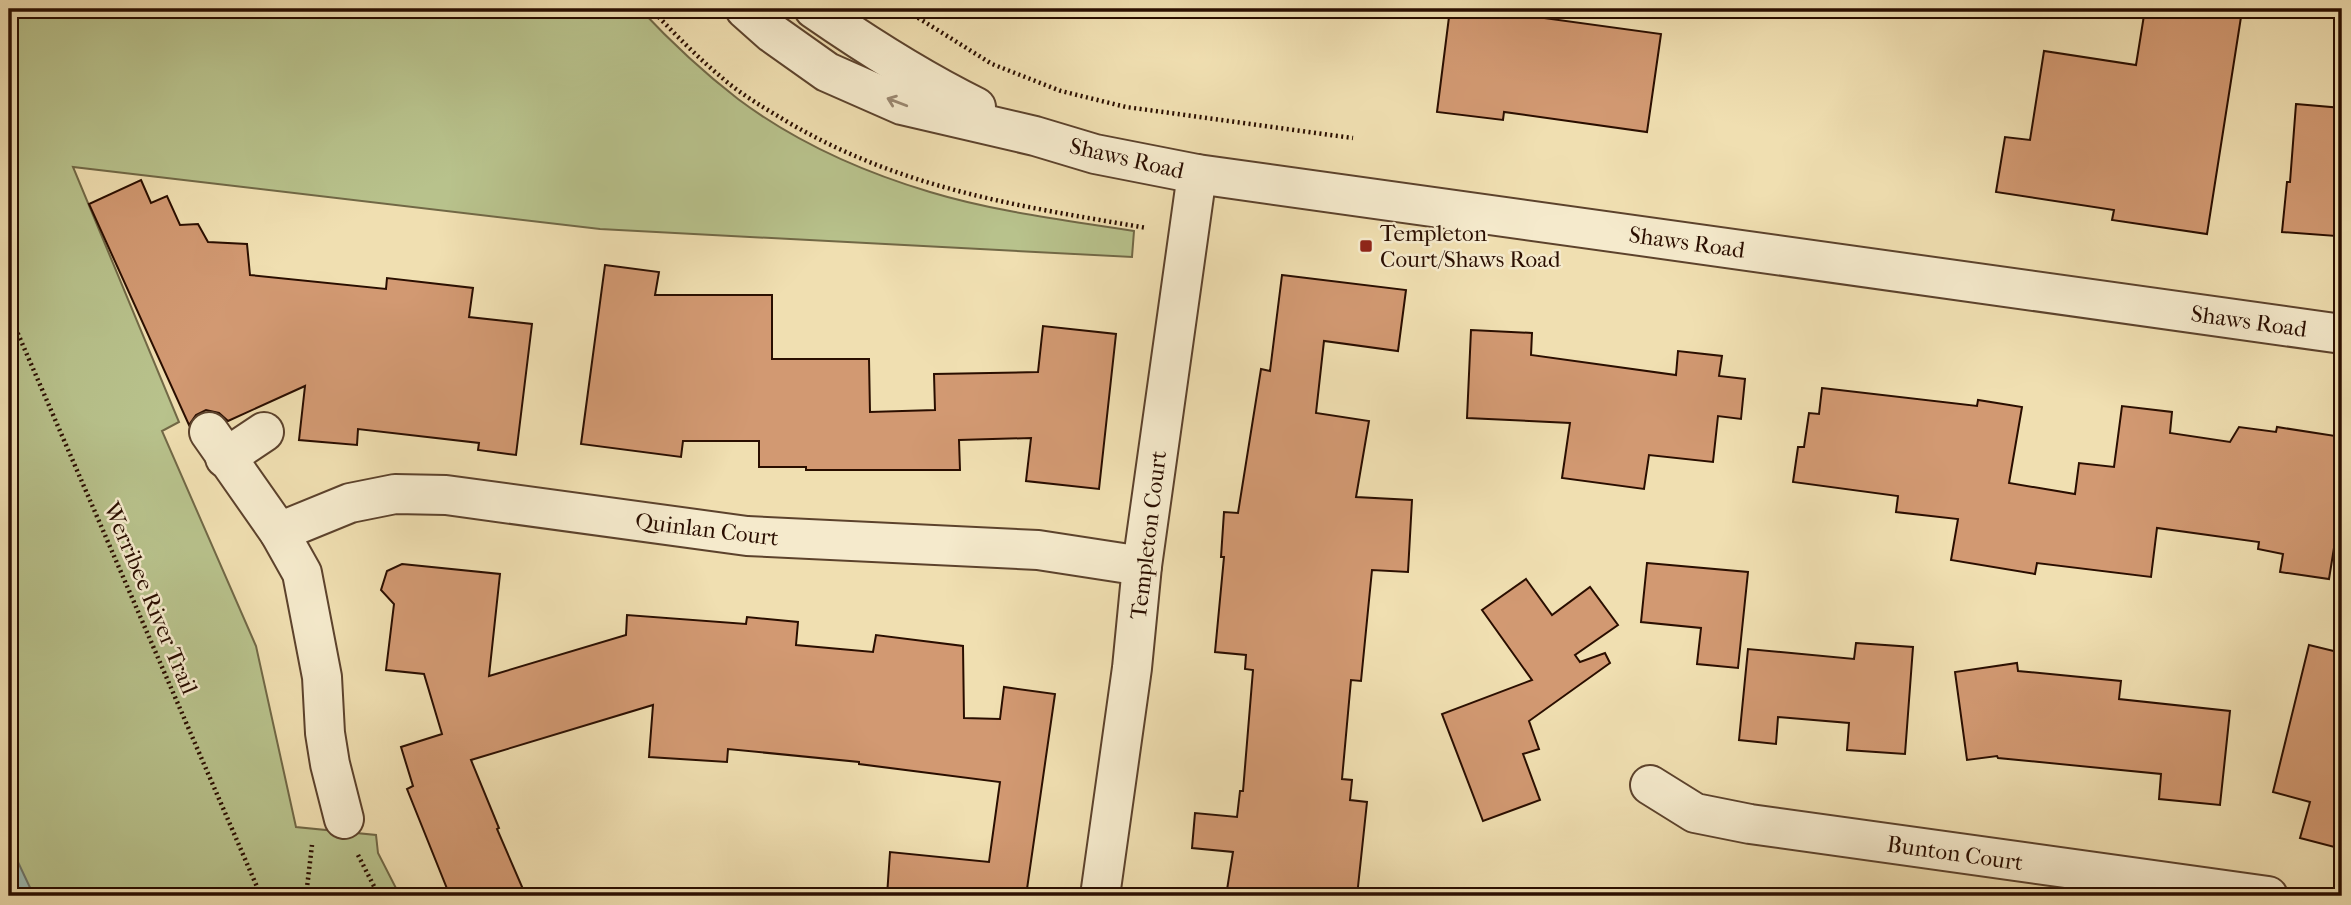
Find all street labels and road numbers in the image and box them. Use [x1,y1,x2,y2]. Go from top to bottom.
street label: Shaws Road [1067,132,1187,185]
street label: Shaws Road [1627,221,1747,264]
street label: Shaws Road [2189,300,2309,343]
street label: Templeton Court [1125,449,1172,621]
street label: Werribee River Trail [97,497,203,699]
street label: Quinlan Court [634,507,780,552]
street label: Bunton Court [1885,831,2025,876]

